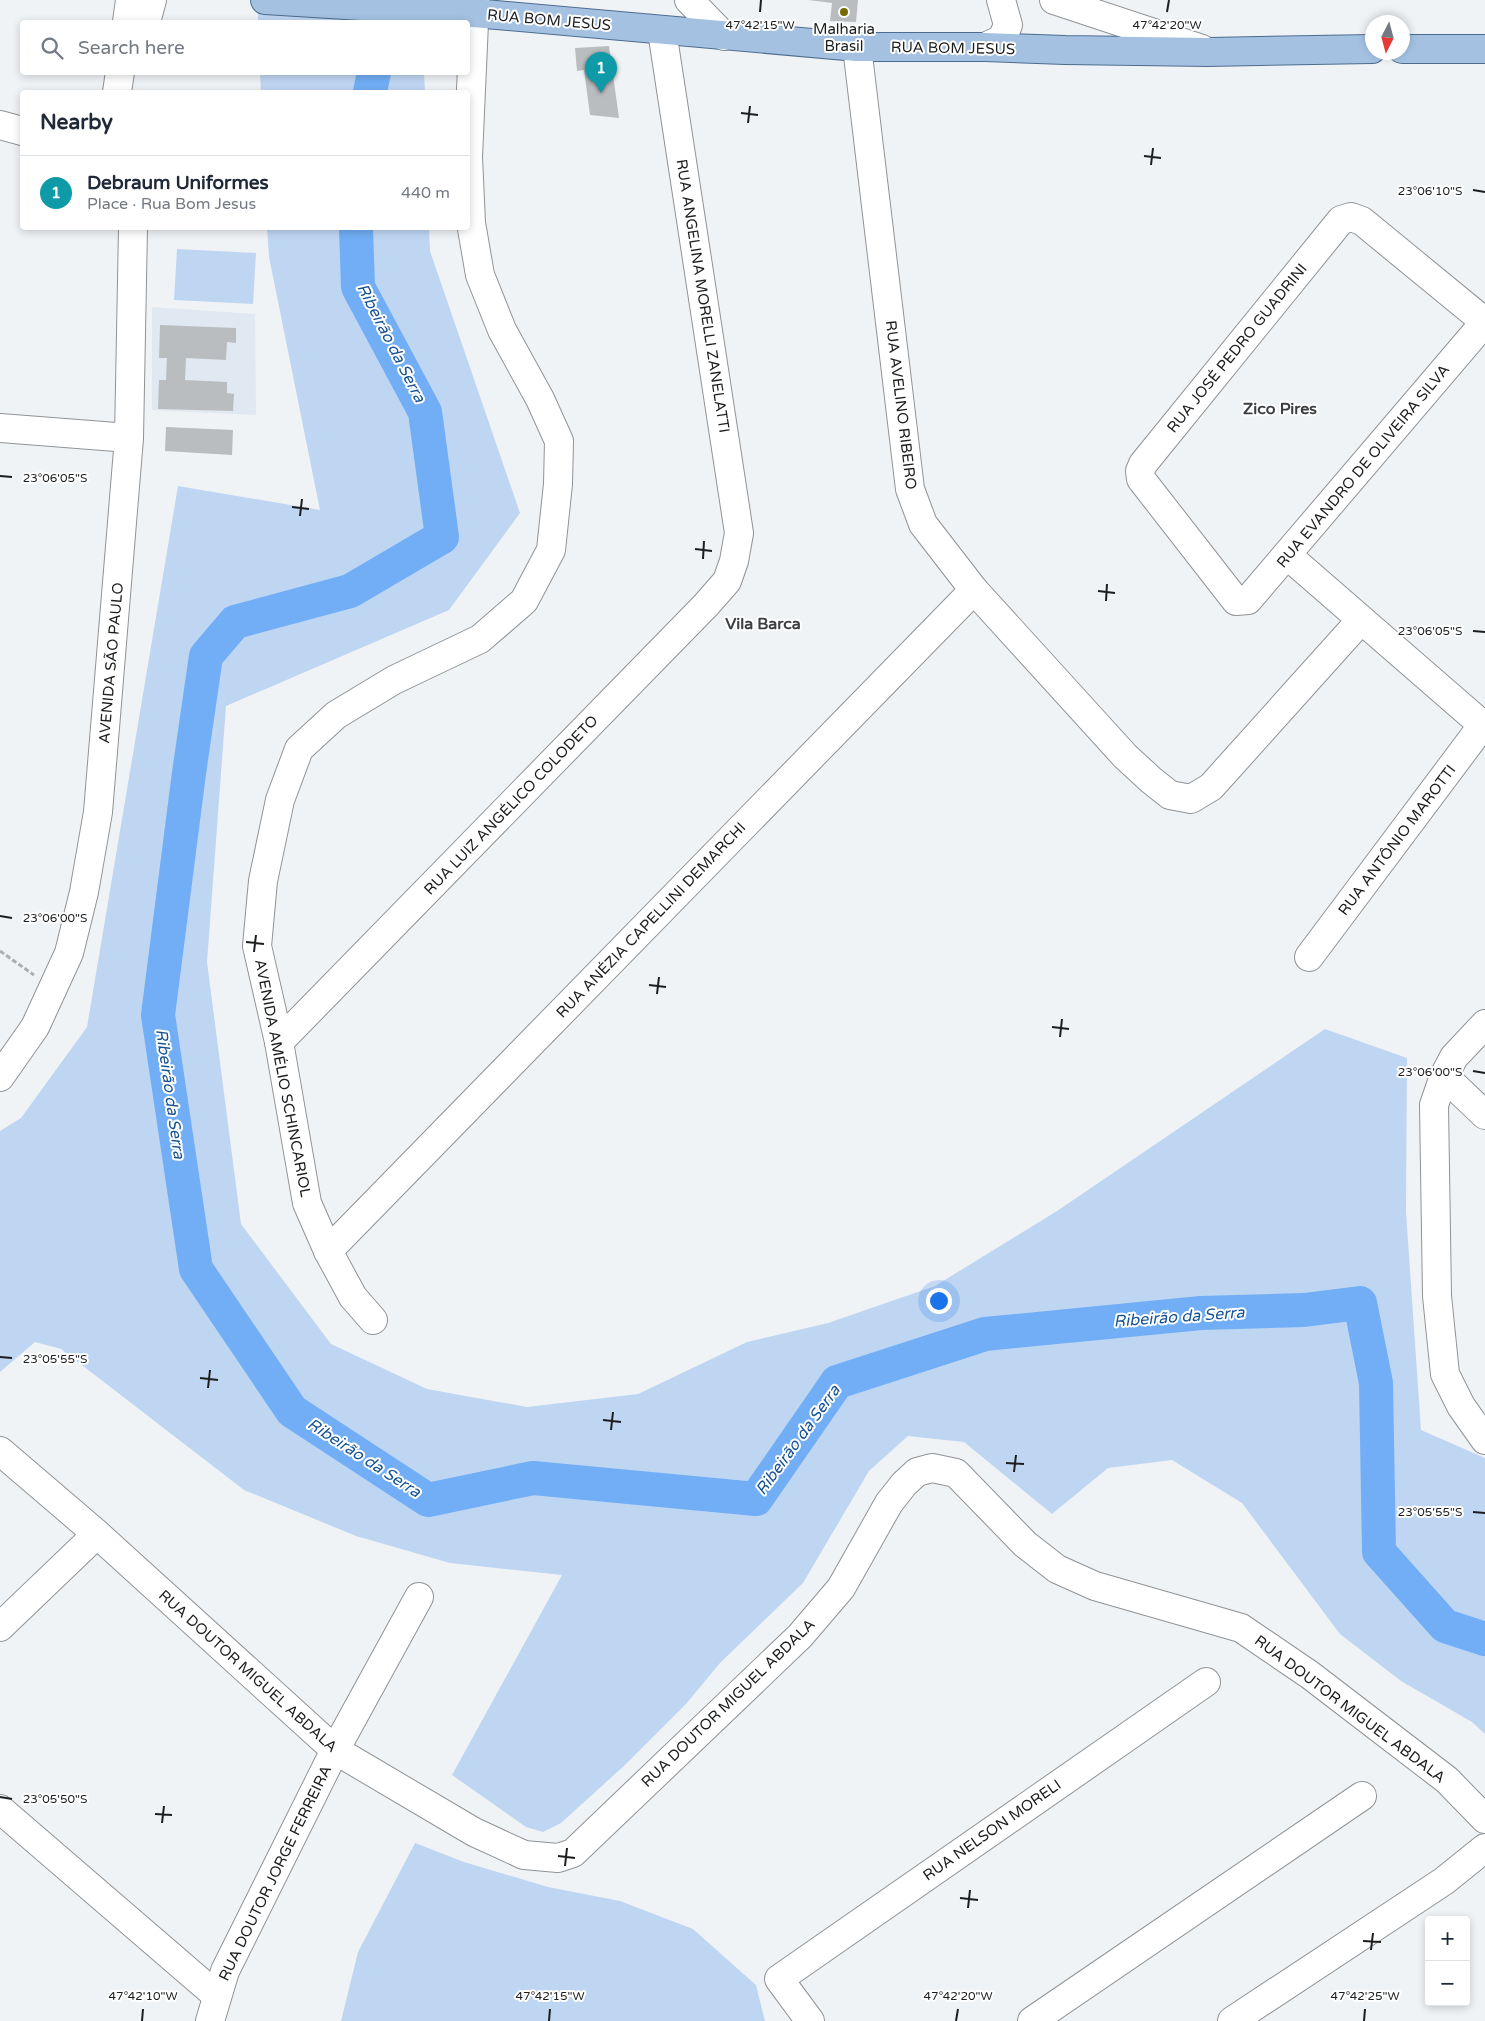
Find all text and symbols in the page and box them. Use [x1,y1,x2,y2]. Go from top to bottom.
street label: RUA BOM JESUS [486,6,612,34]
marker: Malharia Brasil [838,6,850,18]
north arrow [1365,15,1410,60]
text: 47°42'15"W [725,18,795,32]
text: 47°42'20"W [1132,18,1202,32]
search box [20,20,470,75]
place label: Malharia Brasil [813,20,875,55]
icon: search [38,34,66,62]
text: Search here [78,37,185,59]
street label: RUA BOM JESUS [891,38,1015,58]
pin: 1 [585,52,617,93]
text: Nearby [40,110,113,135]
street label: RUA ANGELINA MORELLI ZANELATTI [672,158,734,434]
text: Debraum Uniformes [87,172,269,194]
text: 1 [51,183,61,203]
text: 440 m [401,183,450,203]
text: 23°06'10"S [1398,184,1462,198]
text: Place · Rua Bom Jesus [87,194,256,214]
street label: RUA JOSÉ PEDRO GUADRINI [1163,260,1311,436]
water label: Ribeirão da Serra [352,280,430,407]
street label: RUA AVELINO RIBEIRO [882,319,920,491]
street label: RUA EVANDRO DE OLIVEIRA SILVA [1273,361,1453,571]
district label: Zico Pires [1243,399,1317,419]
text: 23°06'05"S [23,471,87,485]
street label: AVENIDA SÃO PAULO [95,582,127,744]
district label: Vila Barca [725,614,801,634]
text: 23°06'05"S [1398,624,1462,638]
street label: RUA LUIZ ANGÉLICO COLODETO [420,712,602,898]
street label: RUA ANTÔNIO MAROTTI [1334,761,1460,919]
street label: RUA ANÉZIA CAPELLINI DEMARCHI [553,818,749,1022]
text: 23°06'00"S [23,911,87,925]
street label: AVENIDA AMÉLIO SCHINCARIOL [251,958,315,1199]
water label: Ribeirão da Serra [151,1028,189,1161]
text: 23°06'00"S [1398,1065,1462,1079]
your location [926,1288,952,1314]
water label: Ribeirão da Serra [1113,1302,1246,1332]
text: 23°05'55"S [23,1352,87,1366]
water label: Ribeirão da Serra [751,1380,845,1499]
water label: Ribeirão da Serra [304,1414,425,1503]
text: 23°05'55"S [1398,1505,1462,1519]
street label: RUA DOUTOR MIGUEL ABDALA [155,1586,341,1756]
street label: RUA DOUTOR MIGUEL ABDALA [638,1615,818,1791]
street label: RUA DOUTOR MIGUEL ABDALA [1251,1631,1449,1787]
street label: RUA DOUTOR JORGE FERREIRA [215,1762,335,1984]
street label: RUA NELSON MORELI [920,1776,1064,1884]
text: 23°05'50"S [23,1792,87,1806]
map controls [1425,1916,1470,2006]
button: + [1425,1916,1470,1961]
button: − [1425,1961,1470,2006]
text: 47°42'10"W [108,1989,178,2003]
text: 47°42'15"W [515,1989,585,2003]
text: 47°42'20"W [923,1989,993,2003]
text: 47°42'25"W [1330,1989,1400,2003]

